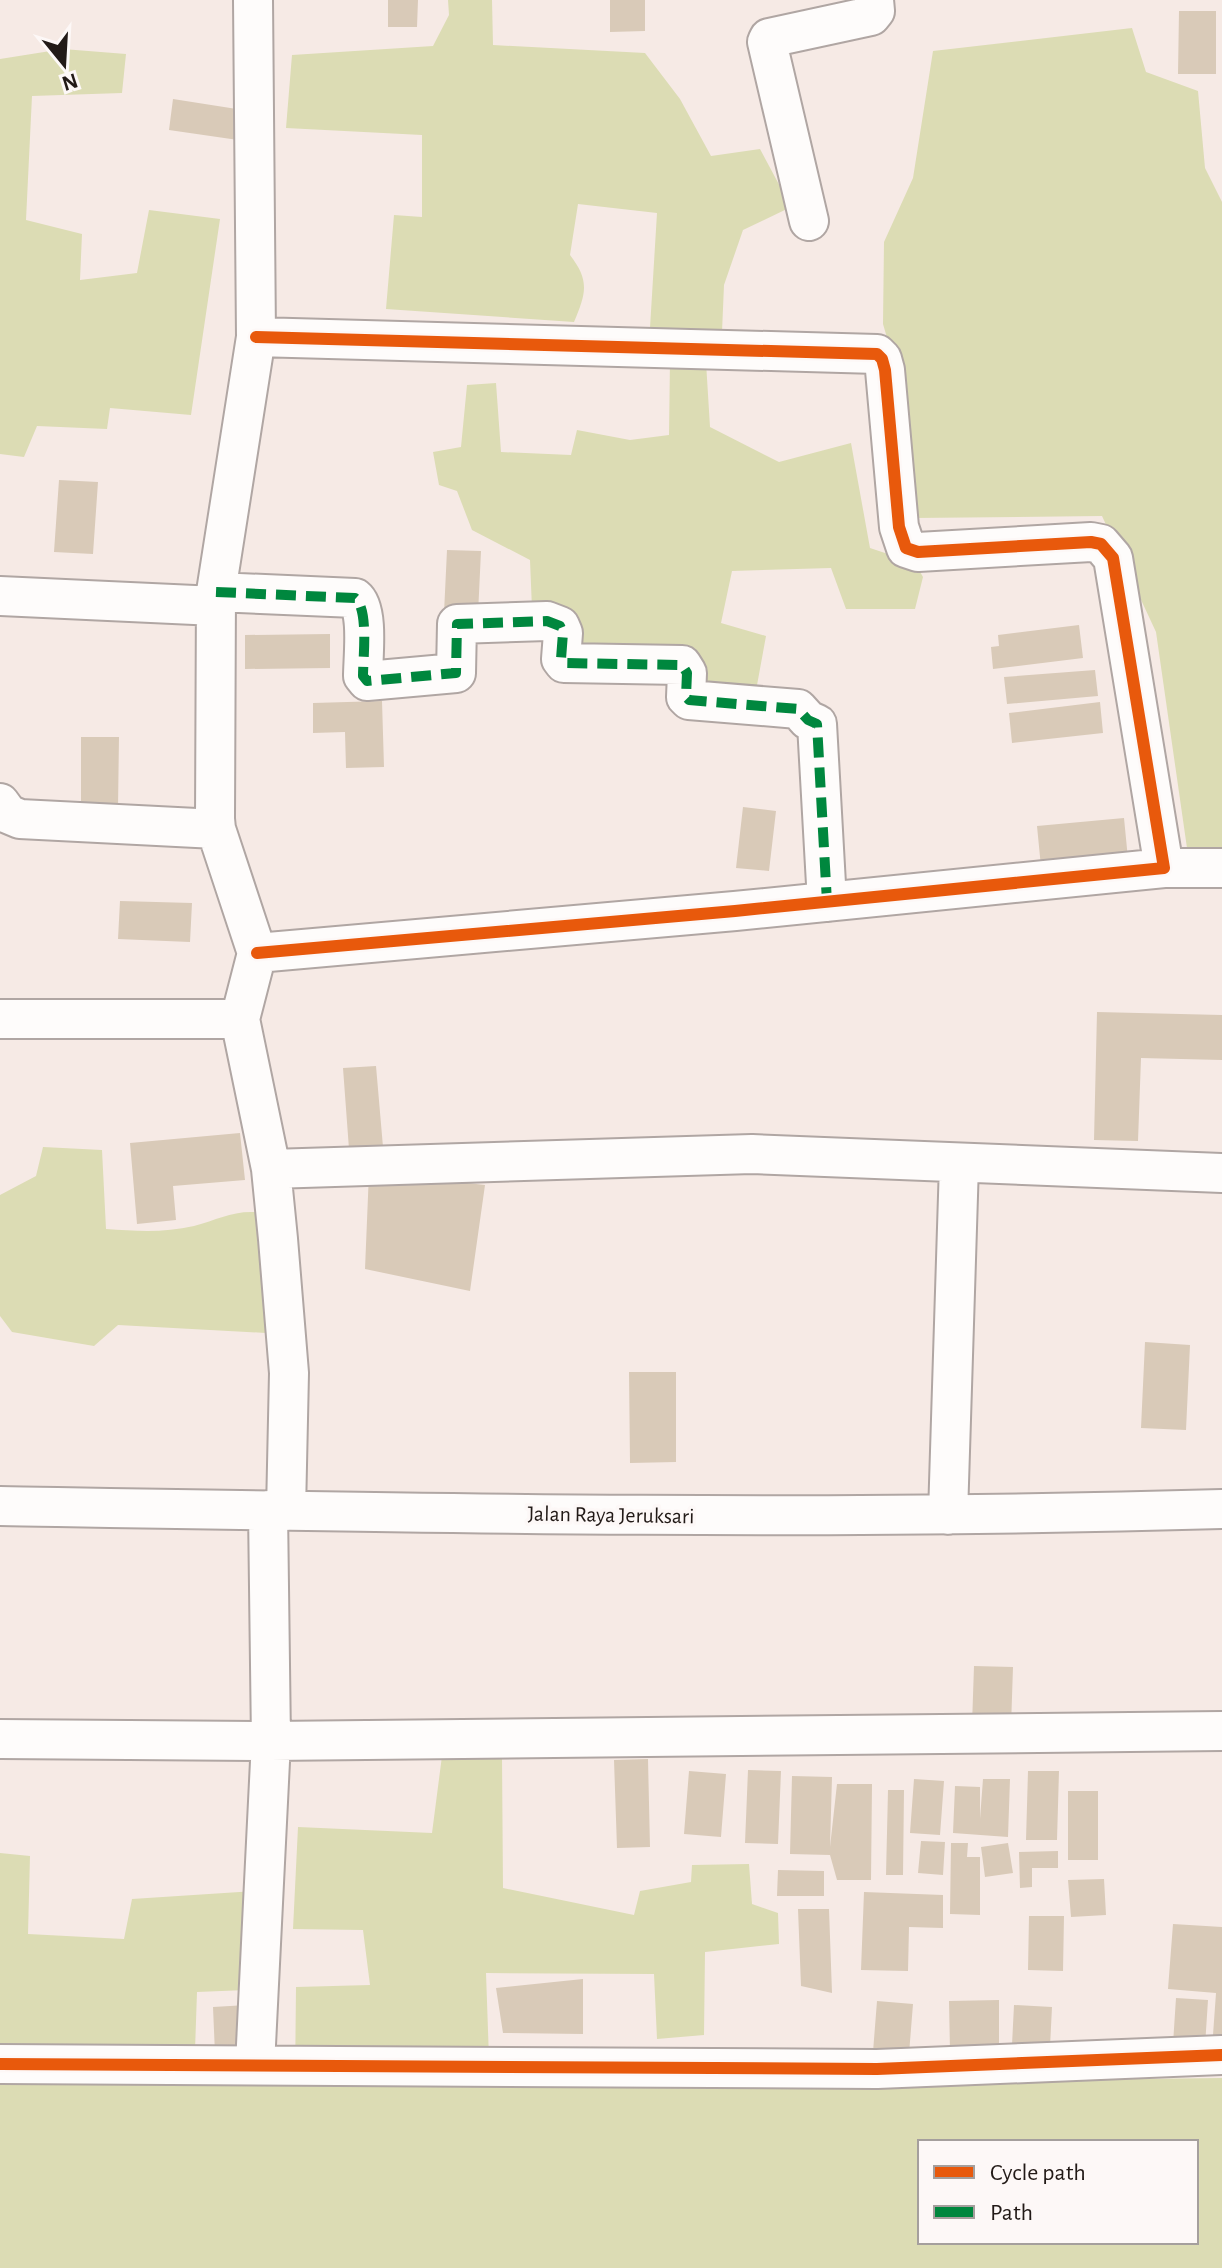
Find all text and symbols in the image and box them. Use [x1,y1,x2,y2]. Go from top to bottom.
north arrow [24,24,104,104]
text: N [59,69,81,95]
street label: Jalan Raya Jeruksari [527,1503,695,1527]
legend [918,2140,1198,2244]
text: Cycle path [990,2161,1086,2185]
text: Path [990,2201,1033,2225]

